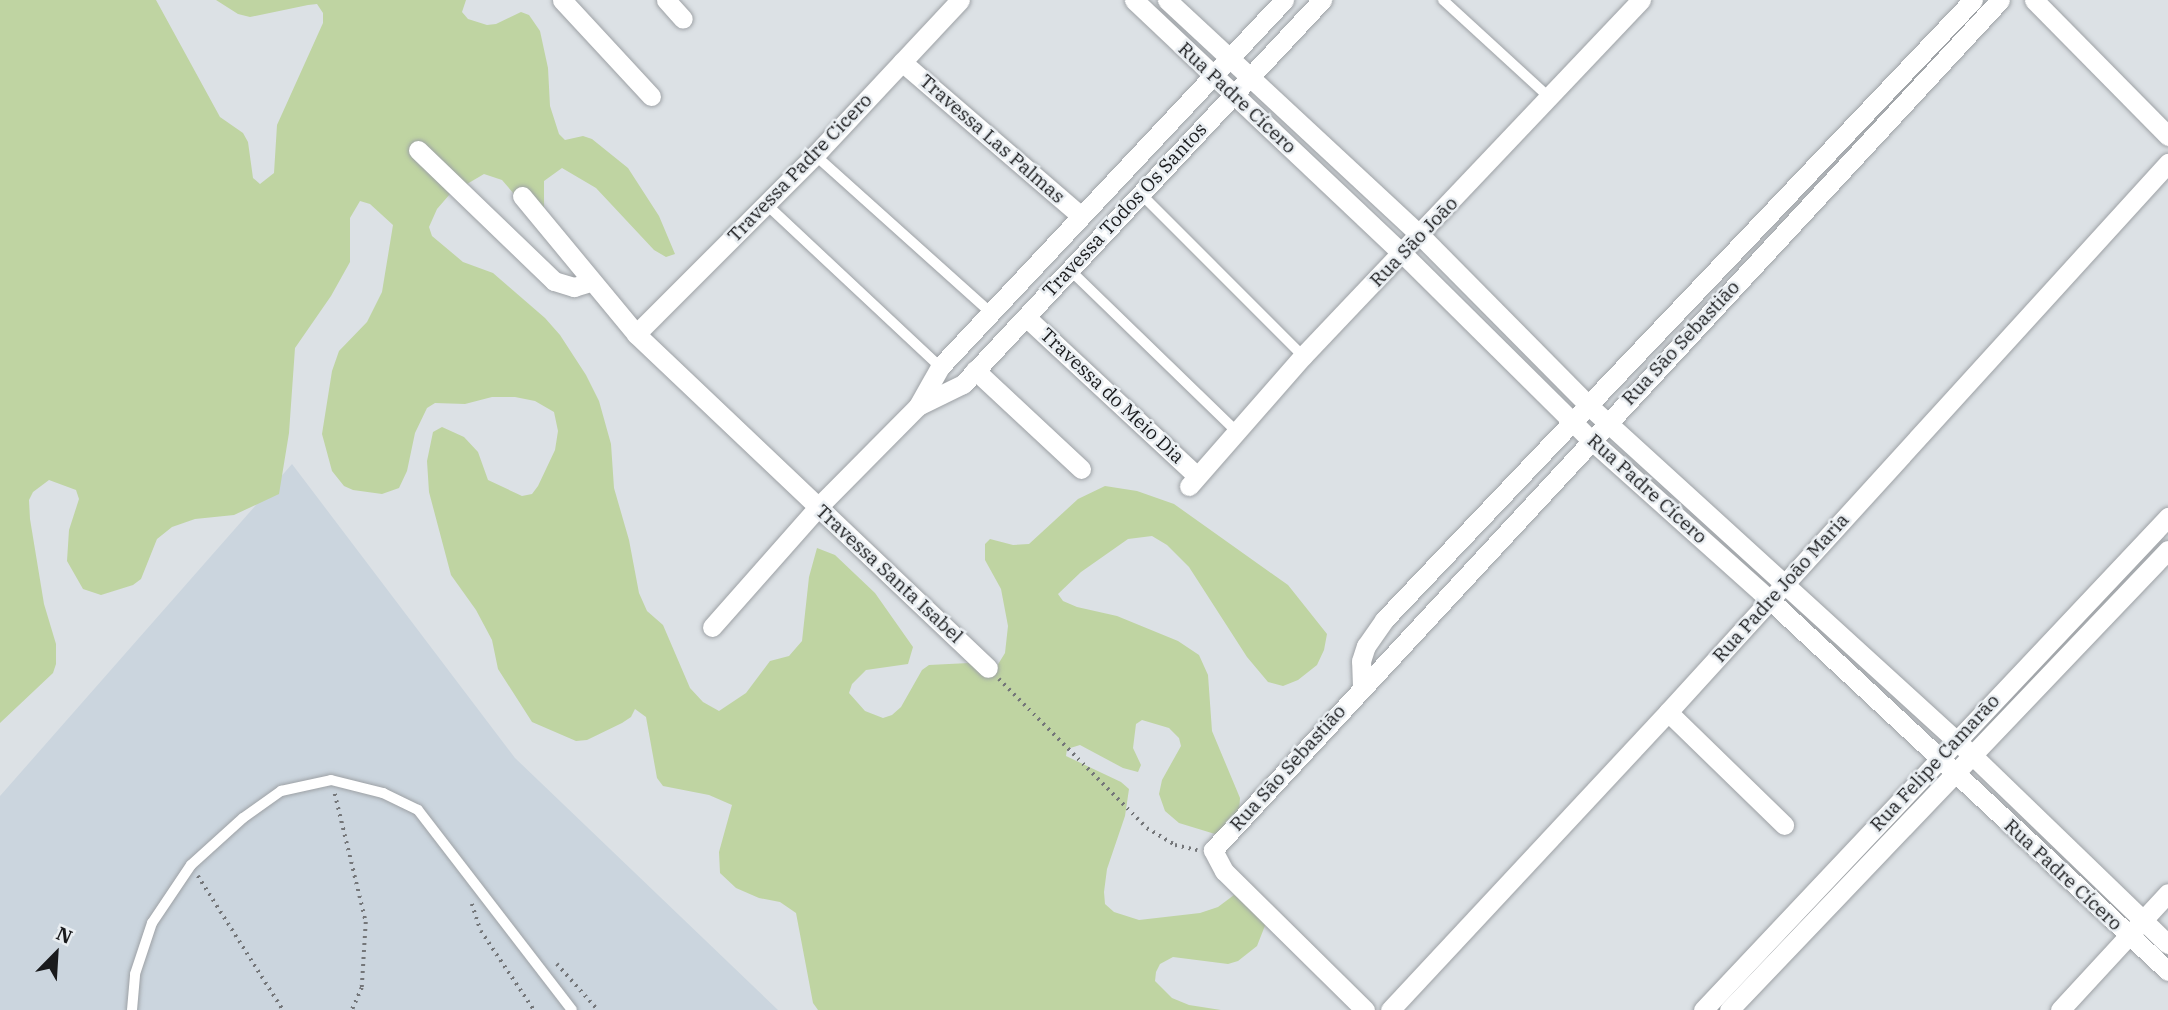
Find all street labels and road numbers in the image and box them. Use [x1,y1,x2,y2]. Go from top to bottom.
street label: Rua Padre Cícero [1173,37,1301,159]
street label: Travessa Las Palmas [915,70,1069,208]
street label: Travessa Padre Cicero [723,89,877,247]
street label: Travessa Todos Os Santos [1038,118,1212,302]
street label: Rua São João [1365,192,1463,292]
street label: Rua São Sebastião [1617,276,1745,410]
street label: Travessa do Meio Dia [1035,323,1189,469]
street label: Rua Padre Cícero [1583,429,1711,549]
street label: Travessa Santa Isabel [811,500,967,648]
street label: Rua Padre João Maria [1708,509,1854,667]
street label: Rua Felipe Camarão [1866,690,2004,836]
street label: Rua São Sebastião [1225,700,1351,836]
street label: Rua Padre Cícero [1999,814,2127,936]

